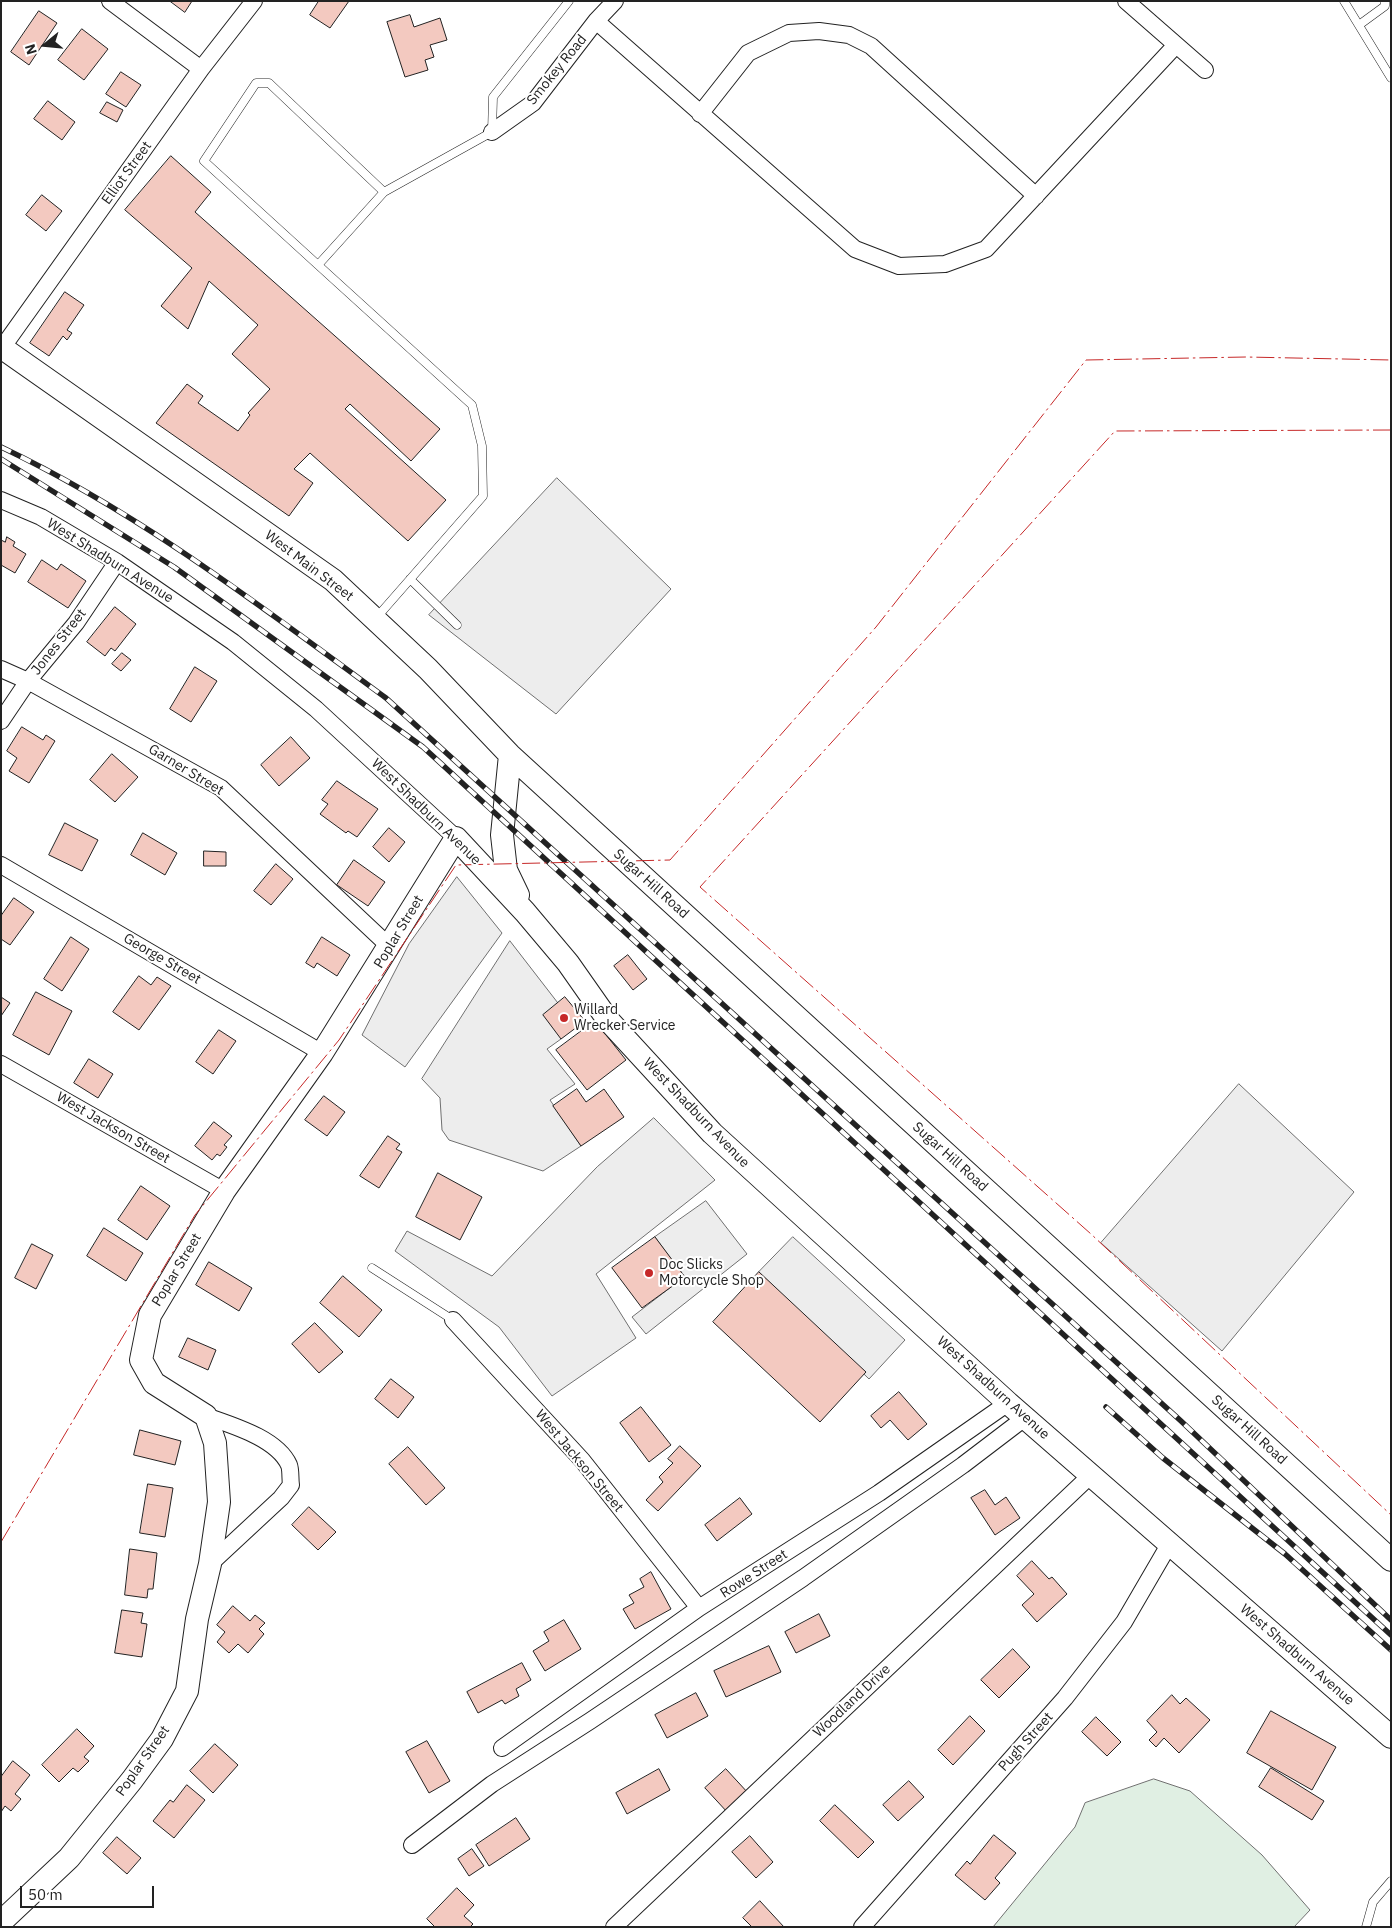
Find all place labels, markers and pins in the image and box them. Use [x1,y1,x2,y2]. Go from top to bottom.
place label: Willard Wrecker Service [574,1002,676,1034]
marker: Willard Wrecker Service [558,1012,570,1024]
place label: Doc Slicks Motorcycle Shop [659,1257,764,1290]
marker: Doc Slicks Motorcycle Shop [643,1267,655,1279]

